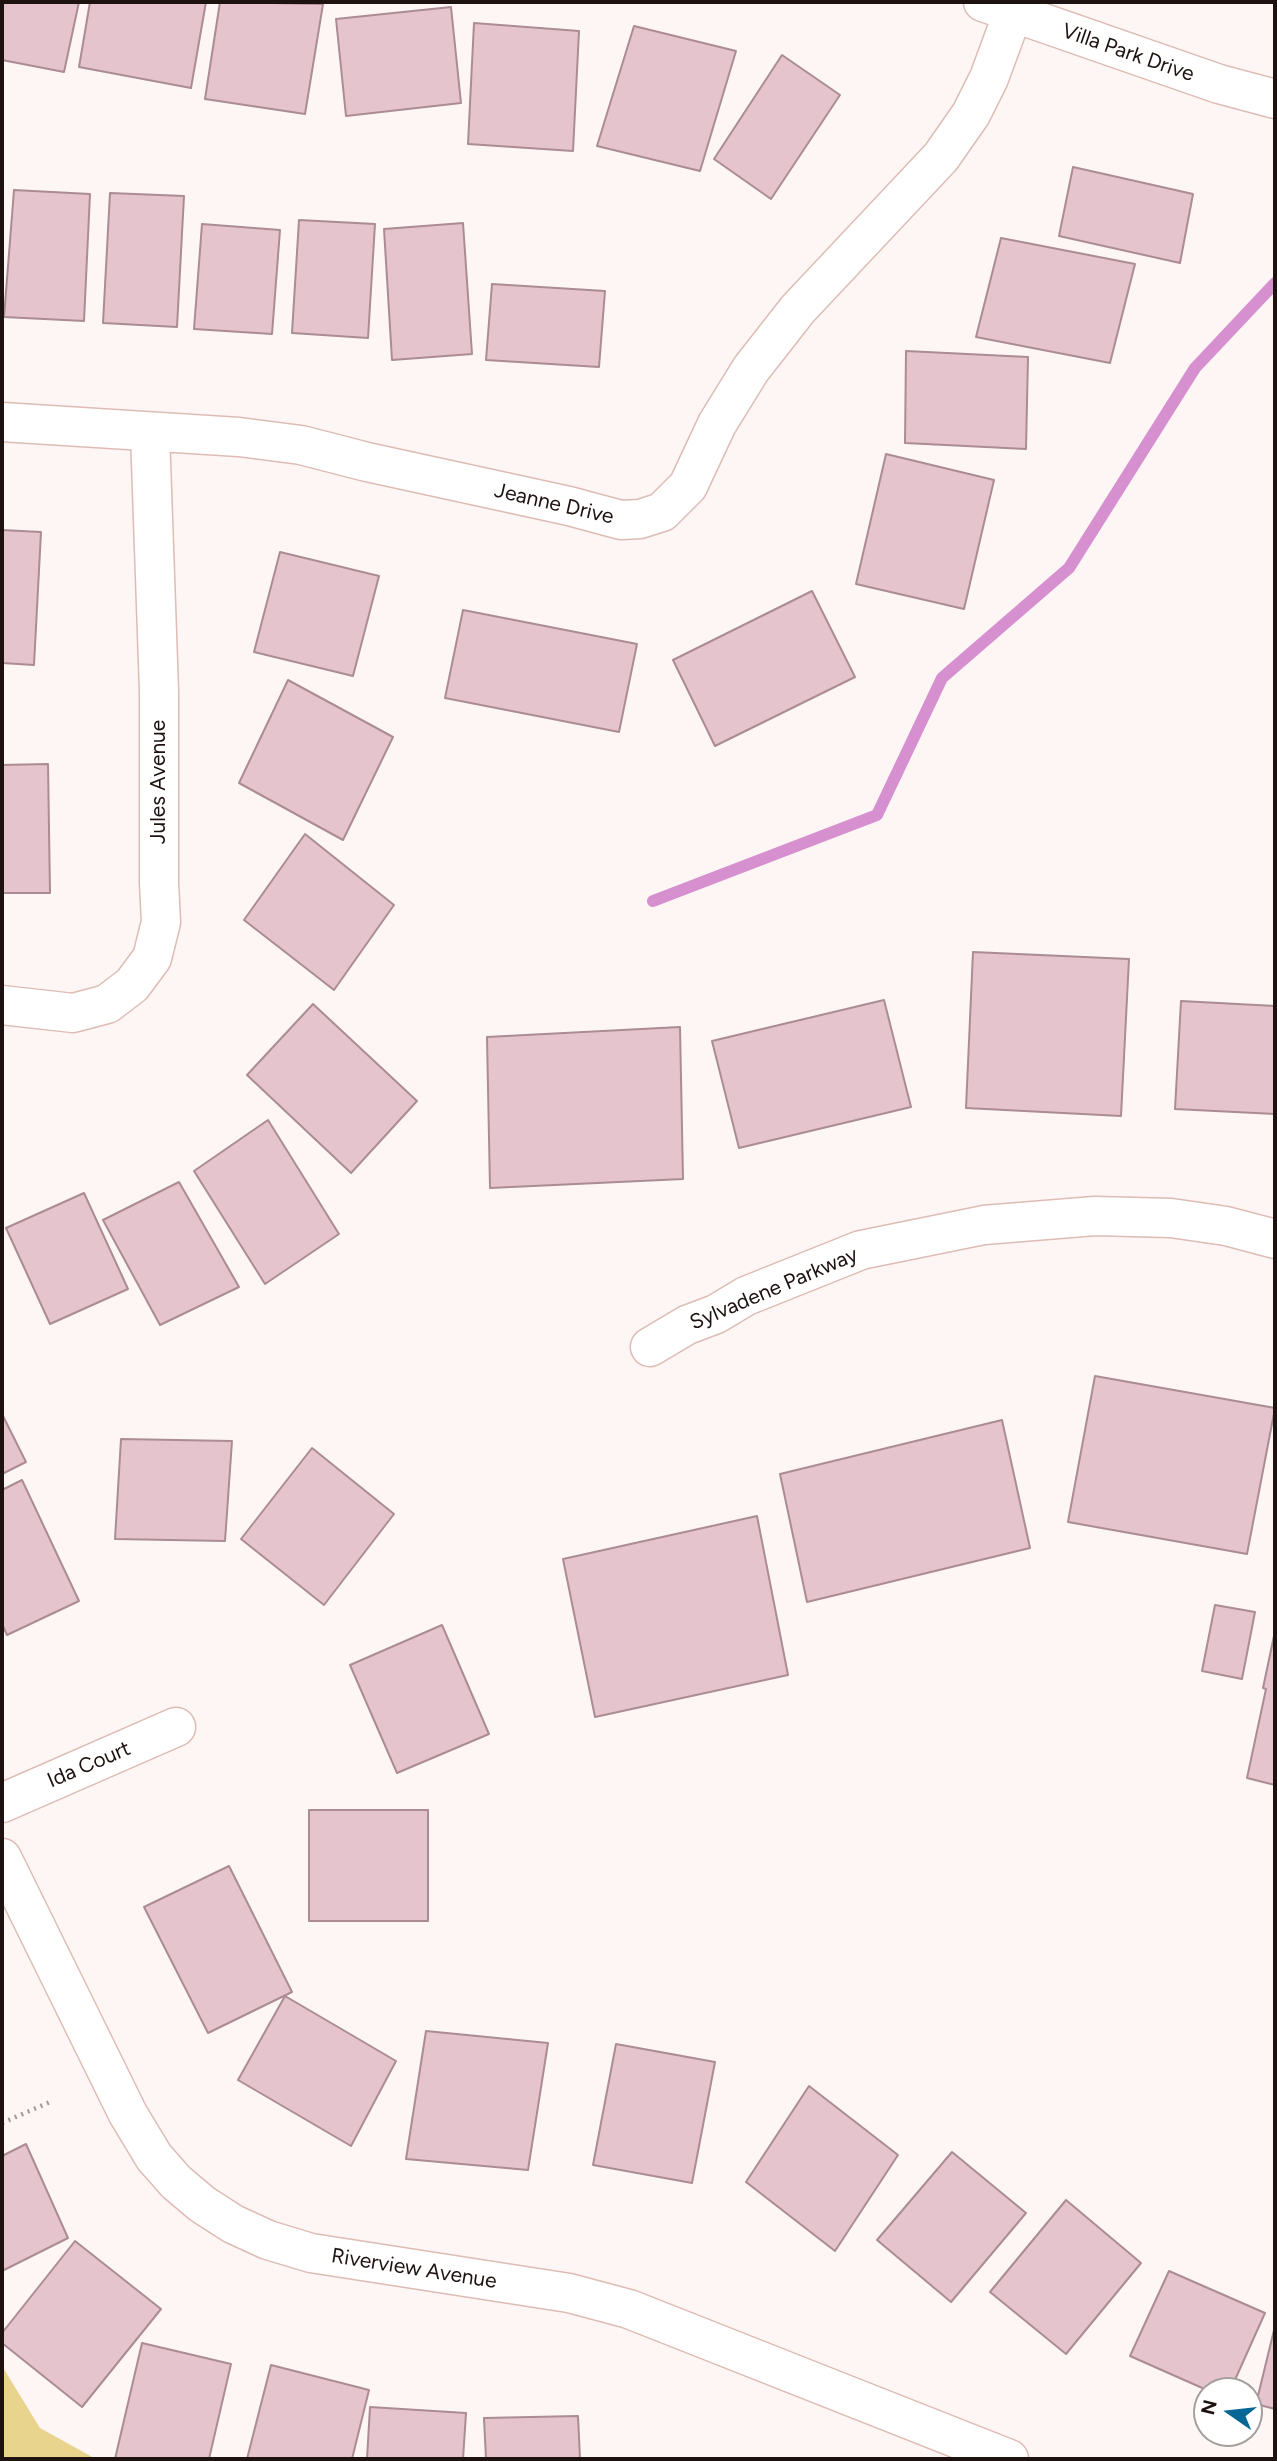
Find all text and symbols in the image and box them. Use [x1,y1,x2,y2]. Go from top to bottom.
street label: Villa Park Drive [1059,19,1197,87]
street label: Jeanne Drive [492,478,616,530]
street label: Jules Avenue [146,720,172,844]
street label: Sylvadene Parkway [686,1242,862,1336]
street label: Ida Court [44,1736,134,1794]
street label: Riverview Avenue [330,2244,498,2294]
north arrow [1193,2377,1263,2447]
text: N [1196,2397,1222,2417]

